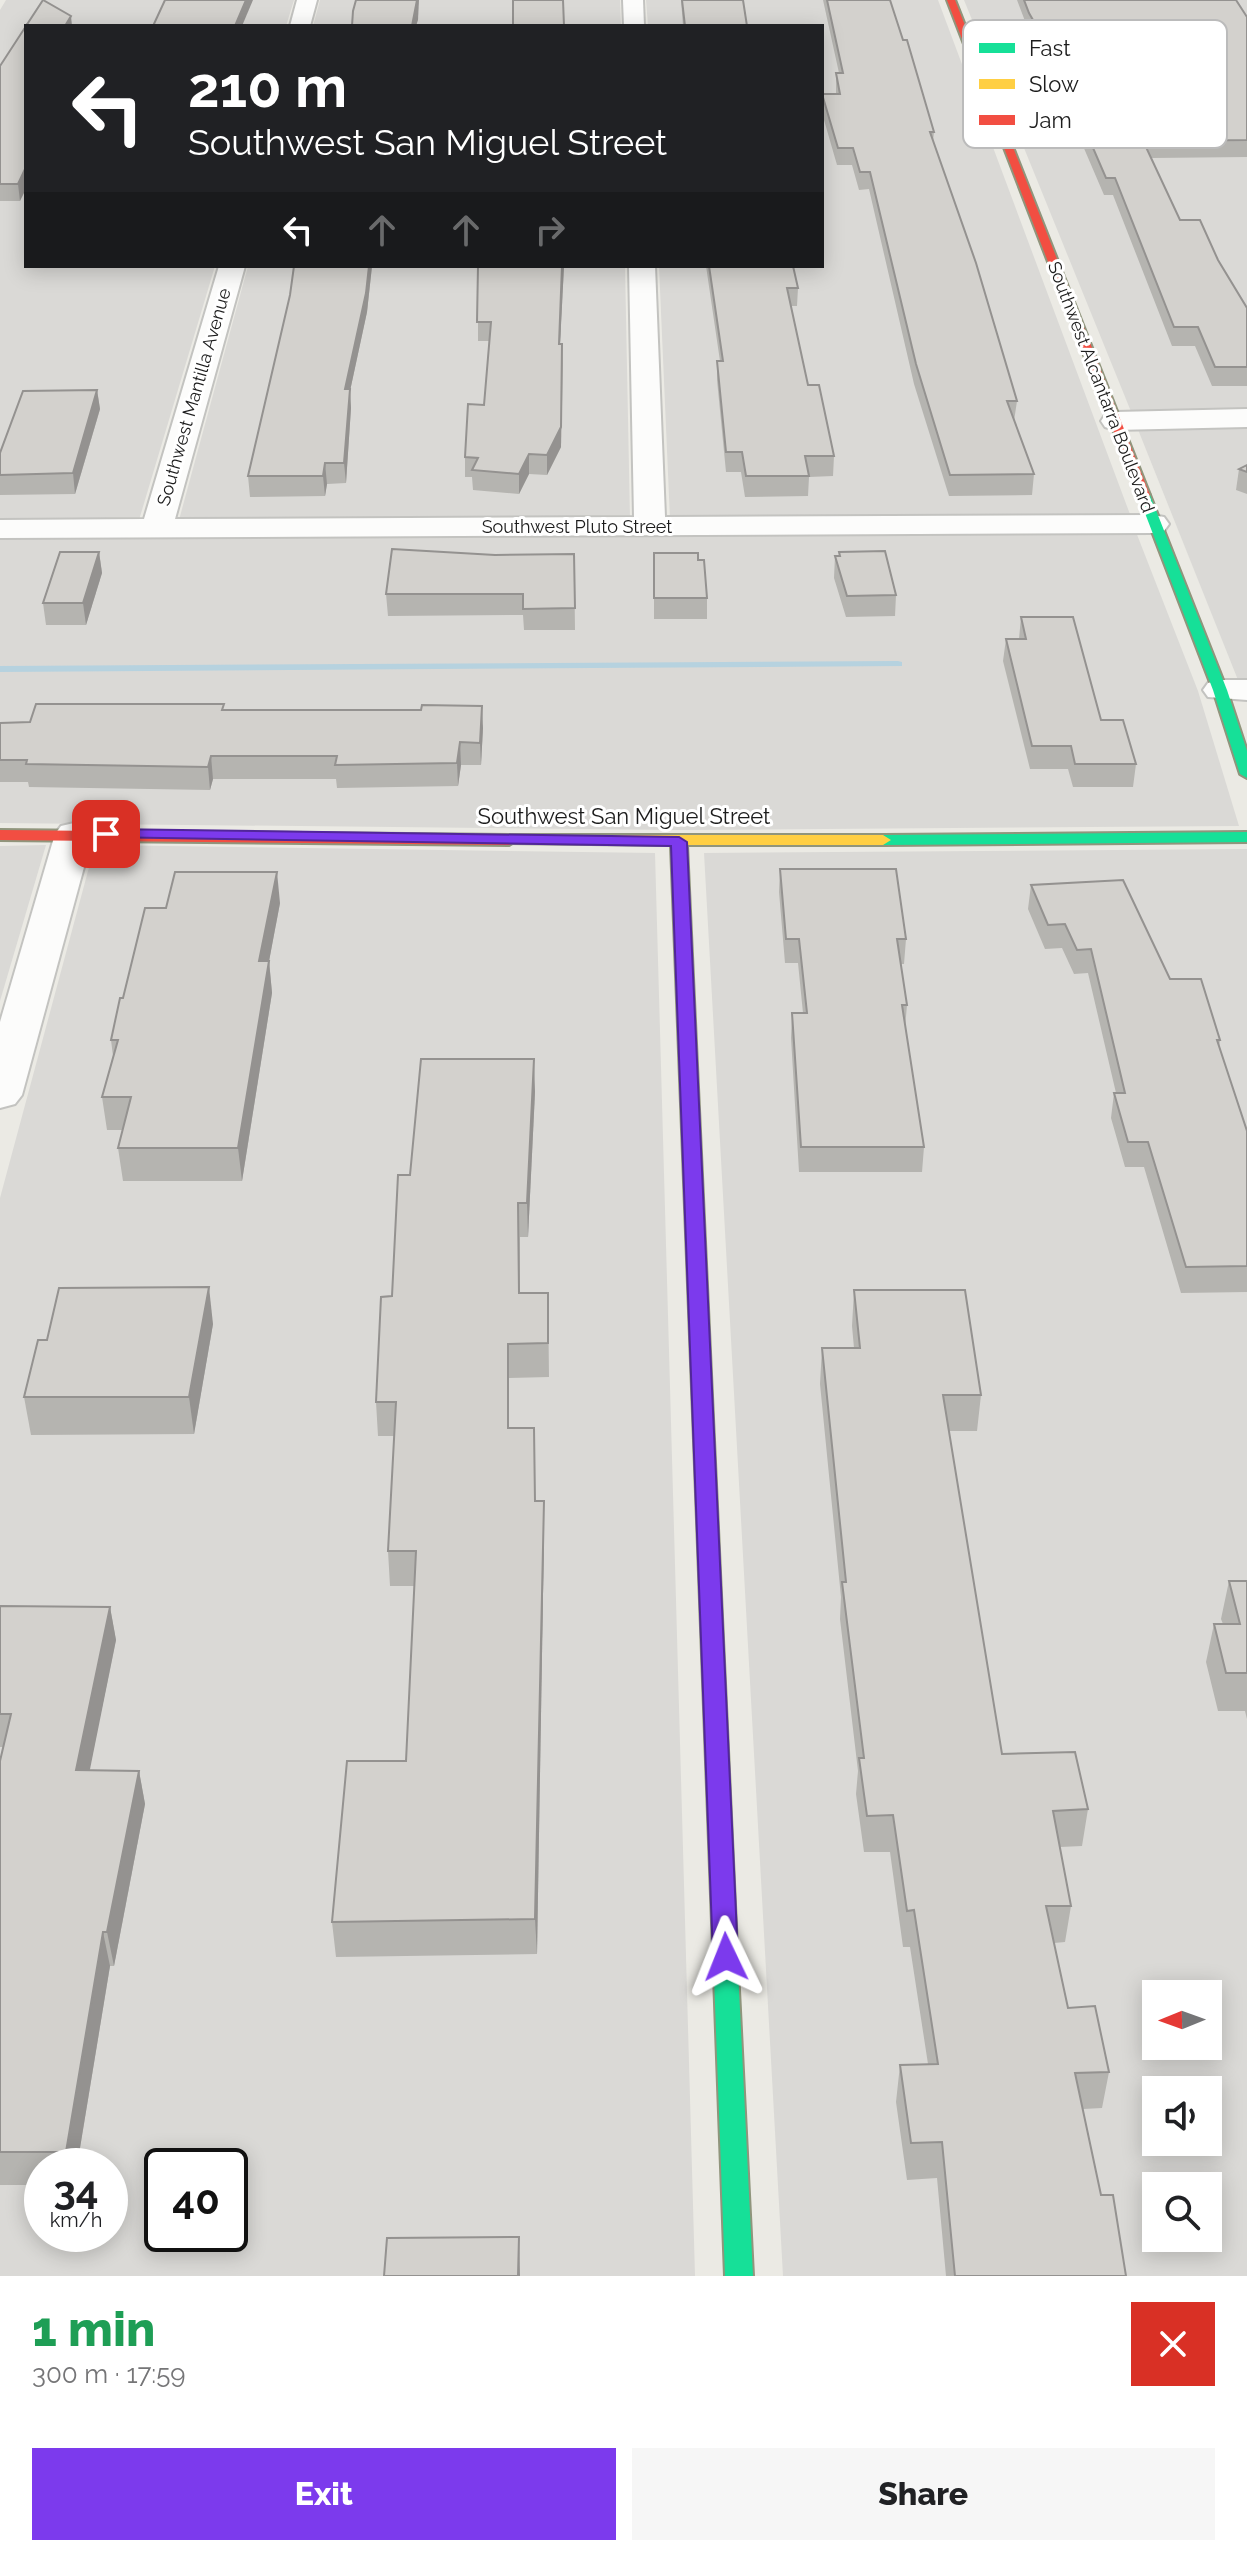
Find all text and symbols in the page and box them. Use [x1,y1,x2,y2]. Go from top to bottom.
legend [963,20,1227,148]
text: Fast [1029,35,1071,61]
text: 210 m [188,54,347,120]
icon: left [56,56,160,160]
text: Slow [1029,71,1079,97]
text: Jam [1029,107,1072,133]
text: Southwest San Miguel Street [188,121,667,163]
icon: left [276,208,320,252]
icon: ahead [360,208,404,252]
icon: ahead [444,208,488,252]
icon: right [528,208,572,252]
street label: Southwest Alcantarra Boulevard [1044,258,1159,515]
street label: Southwest Mantilla Avenue [152,285,235,508]
street label: Southwest Pluto Street [482,516,672,537]
pin [72,800,140,868]
street label: Southwest San Miguel Street [478,803,771,829]
icon: arrive [84,812,128,856]
position arrow [684,1915,768,1999]
north arrow [1142,1980,1222,2060]
map controls [1142,1980,1222,2252]
button: sound [1142,2076,1222,2156]
speed limit sign: 40 [144,2148,248,2252]
text: 34 [53,2166,99,2213]
button: search [1142,2172,1222,2252]
text: km/h [50,2208,102,2232]
text: 1 min [32,2301,155,2357]
button: close [1131,2302,1215,2386]
text: 300 m · 17:59 [32,2359,186,2389]
button: Exit [32,2448,616,2540]
button: Share [632,2448,1215,2540]

